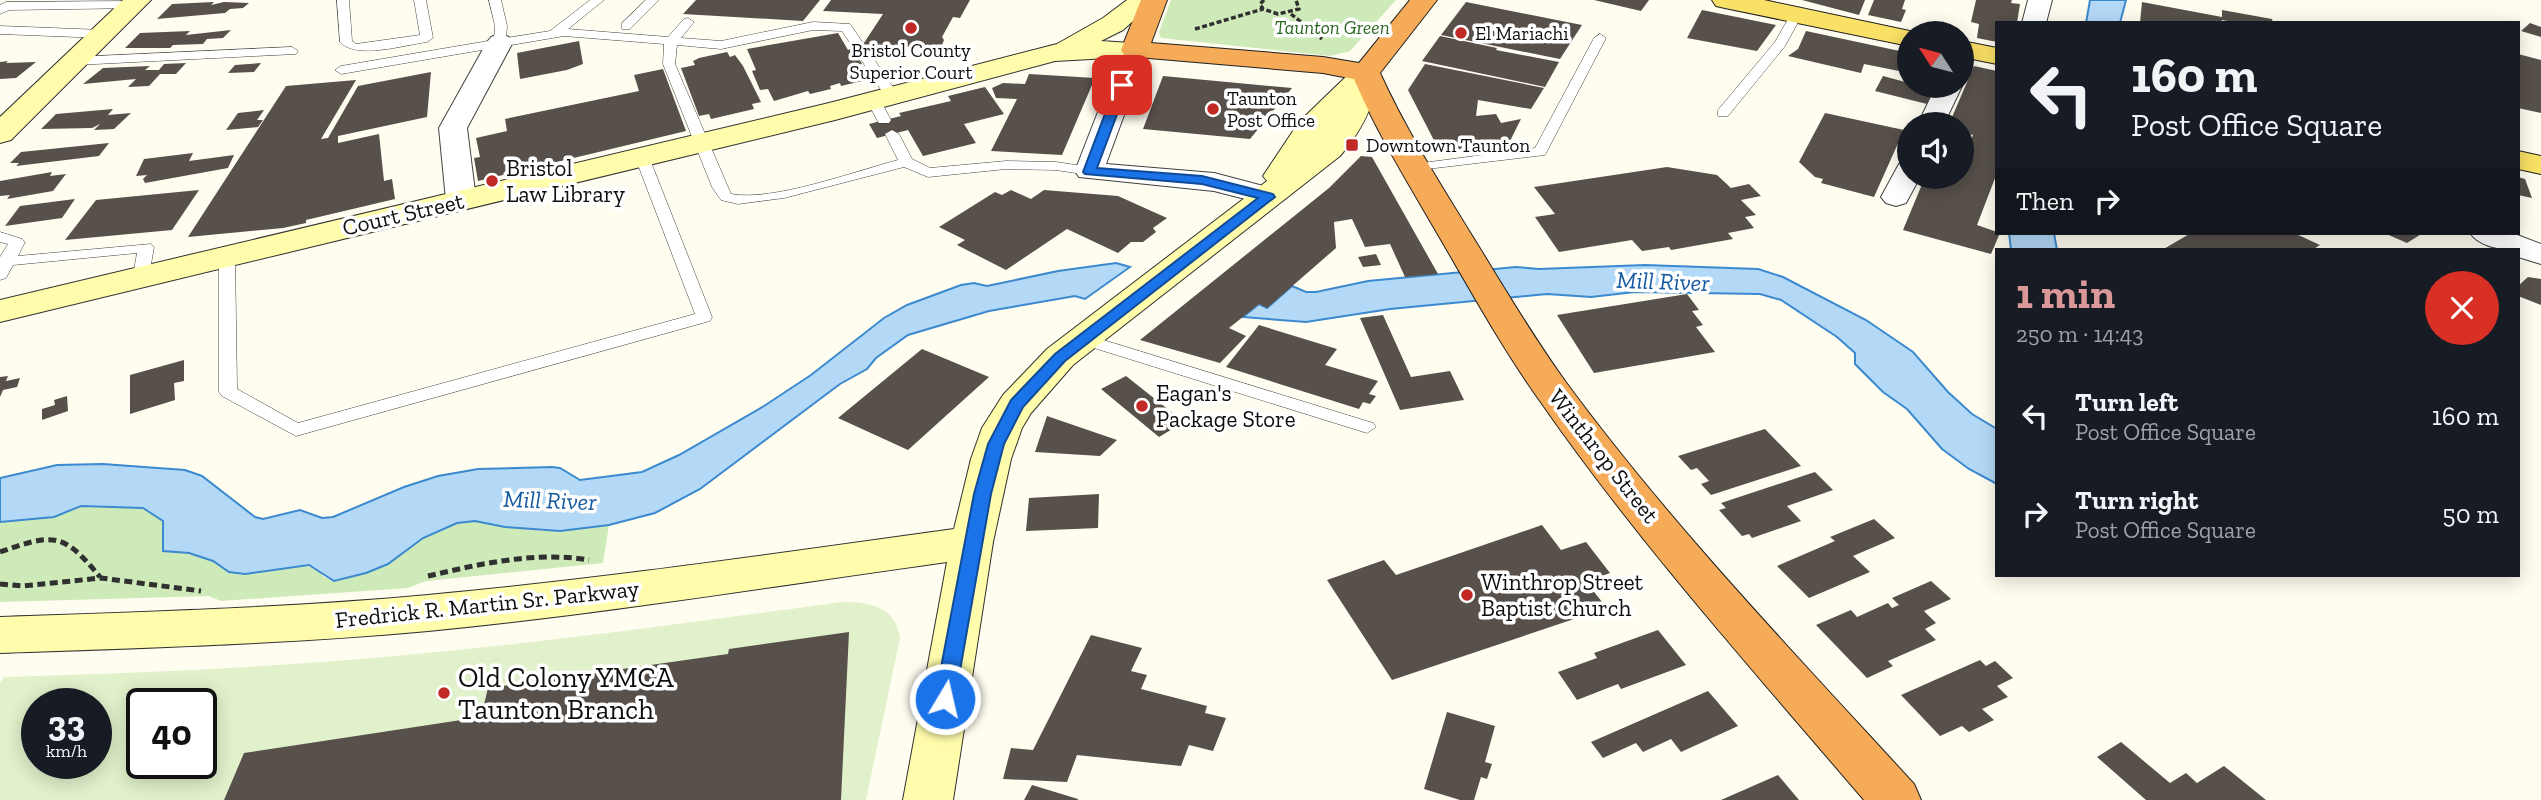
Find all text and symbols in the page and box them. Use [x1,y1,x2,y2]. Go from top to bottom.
park label: Taunton Green [1274,16,1390,39]
marker: Bristol County Superior Court [903,20,919,36]
north arrow [1897,21,1974,98]
map controls [1897,21,1974,189]
place label: El Mariachi [1475,22,1569,45]
marker: El Mariachi [1453,25,1469,41]
place label: Bristol County Superior Court [850,39,972,84]
text: 160 m [2131,46,2257,105]
icon: left [2016,49,2107,140]
pin [1092,55,1152,115]
icon: arrive [1103,66,1141,104]
place label: Taunton Post Office [1227,87,1315,132]
marker: Taunton Post Office [1205,101,1221,117]
text: Post Office Square [2131,106,2382,144]
button: sound [1897,112,1974,189]
place label: Downtown Taunton [1366,134,1530,157]
marker: Downtown Taunton [1344,137,1360,153]
place label: Bristol Law Library [506,154,625,208]
marker: Bristol Law Library [484,173,500,189]
icon: right [2088,182,2126,220]
text: Then [2016,185,2074,217]
street label: Court Street [340,186,467,242]
water label: Mill River [1616,265,1711,297]
text: 1 min [2016,268,2115,319]
button: close [2425,271,2499,345]
text: 250 m · 14:43 [2016,320,2143,348]
place label: Eagan's Package Store [1156,379,1296,433]
street label: Winthrop Street [1543,384,1665,529]
text: Turn left [2075,386,2178,418]
icon: left [2016,397,2054,435]
marker: Eagan's Package Store [1134,398,1150,414]
text: 160 m [2432,400,2499,432]
text: Post Office Square [2075,418,2256,446]
water label: Mill River [503,484,598,516]
text: Turn right [2075,484,2198,516]
icon: right [2016,495,2054,533]
text: 50 m [2442,498,2499,530]
text: Post Office Square [2075,516,2256,544]
place label: Winthrop Street Baptist Church [1481,568,1644,622]
street label: Fredrick R. Martin Sr. Parkway [334,574,640,634]
marker: Winthrop Street Baptist Church [1459,587,1475,603]
place label: Old Colony YMCA Taunton Branch [458,661,675,726]
position arrow [908,662,982,736]
marker: Old Colony YMCA Taunton Branch [436,685,452,701]
speed limit sign: 40 [126,688,217,779]
text: 33 [48,703,85,745]
text: km/h [46,740,87,762]

